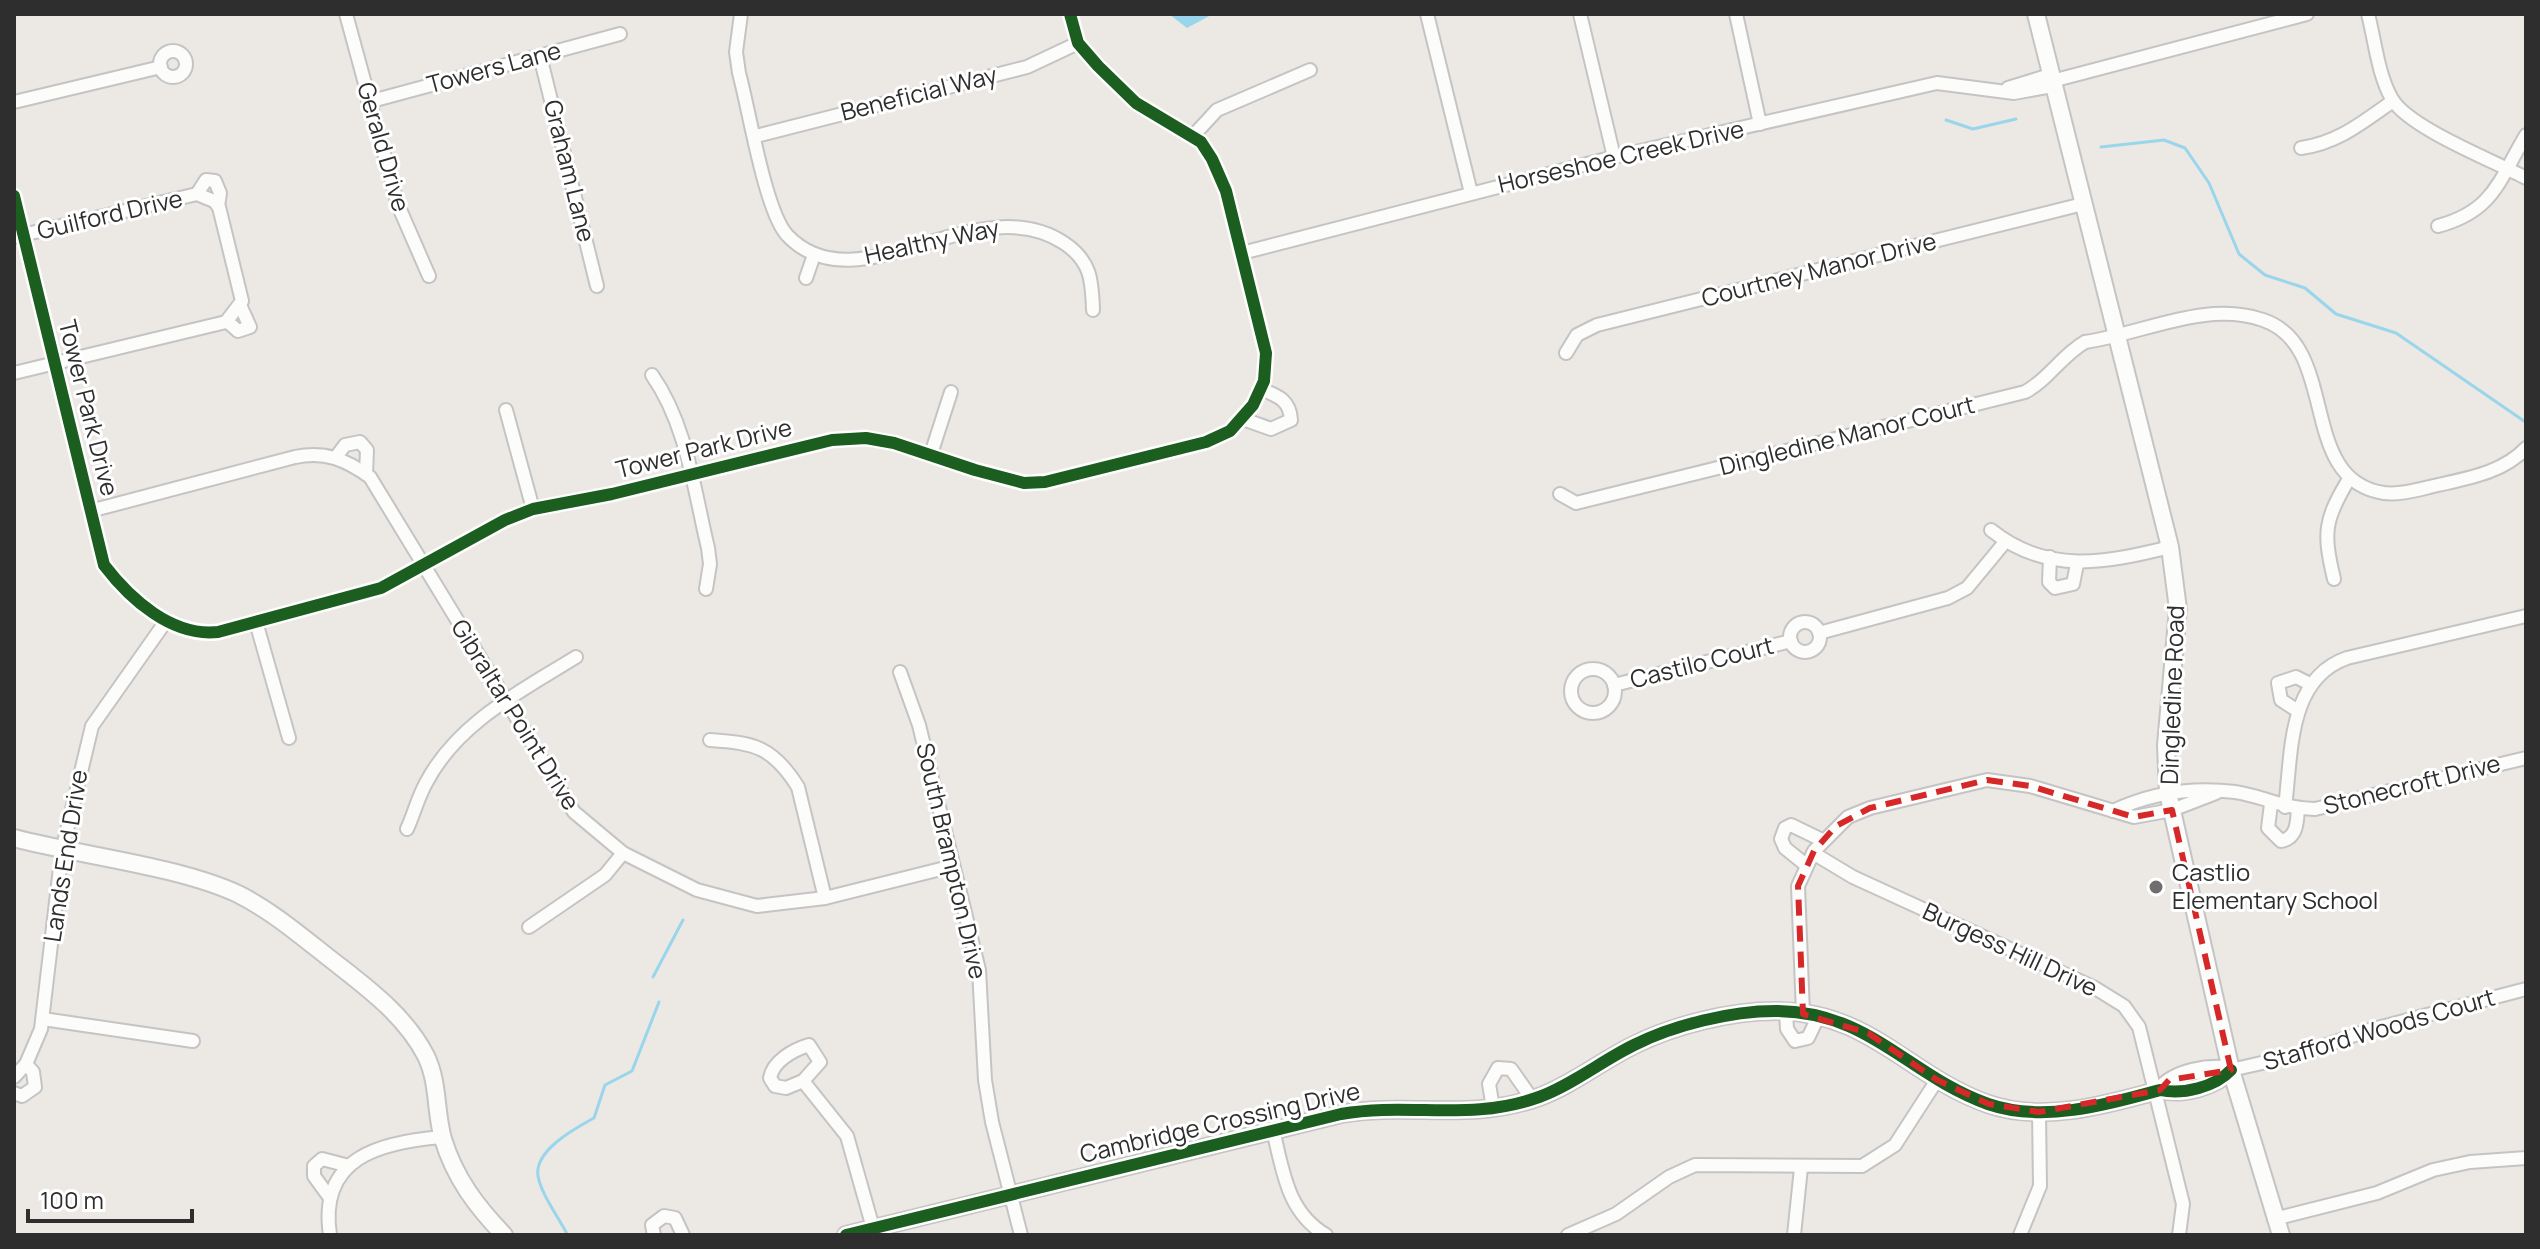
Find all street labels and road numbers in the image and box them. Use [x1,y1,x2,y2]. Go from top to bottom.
street label: Towers Lane [423,33,564,100]
street label: Beneficial Way [837,57,1001,128]
street label: Gerald Drive [350,78,419,215]
street label: Graham Lane [537,96,604,245]
street label: Horseshoe Creek Drive [1494,111,1747,200]
street label: Guilford Drive [34,181,186,246]
street label: Healthy Way [861,210,1003,271]
street label: Courtney Manor Drive [1698,223,1939,314]
street label: Tower Park Drive [52,316,127,499]
street label: Dingledine Manor Court [1716,387,1978,482]
street label: Tower Park Drive [612,410,795,485]
street label: Dingledine Road [2152,605,2191,785]
street label: Gibraltar Point Drive [444,613,588,816]
street label: Castilo Court [1626,628,1777,695]
street label: South Brampton Drive [909,739,996,982]
street label: Stonecroft Drive [2320,746,2504,821]
street label: Lands End Drive [35,767,94,944]
street label: Burgess Hill Drive [1918,894,2103,1004]
street label: Stafford Woods Court [2259,980,2498,1077]
street label: Cambridge Crossing Drive [1076,1073,1363,1170]

